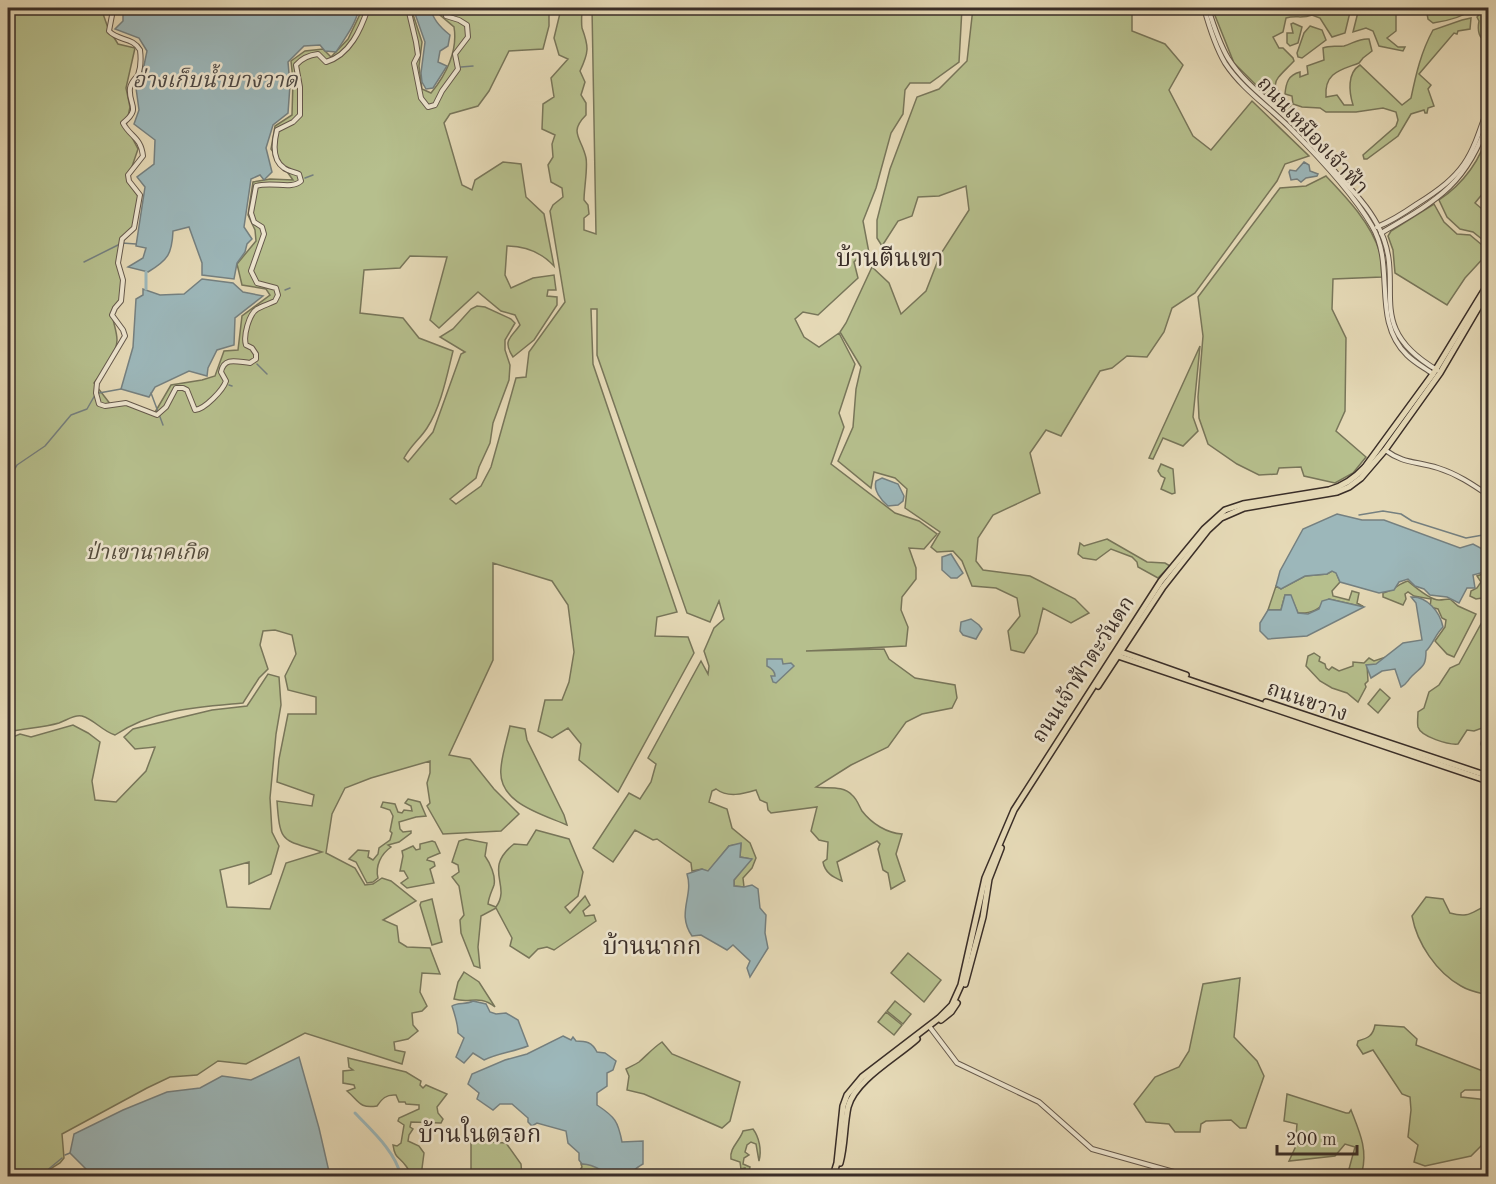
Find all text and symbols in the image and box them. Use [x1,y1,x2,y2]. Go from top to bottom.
water label: อ่างเก็บน้ำบางวาด [132,63,299,92]
street label: ถนนเหมืองเจ้าฟ้า [1252,71,1374,199]
district label: บ้านตีนเขา [836,244,944,272]
park label: ป่าเขานาคเกิด [85,541,209,564]
street label: ถนนเจ้าฟ้าตะวันตก [1026,591,1139,747]
street label: ถนนขวาง [1264,678,1350,726]
district label: บ้านนากก [603,932,701,960]
district label: บ้านในตรอก [419,1116,541,1148]
scale bar [1277,1118,1356,1156]
text: 200 m [1286,1131,1337,1149]

